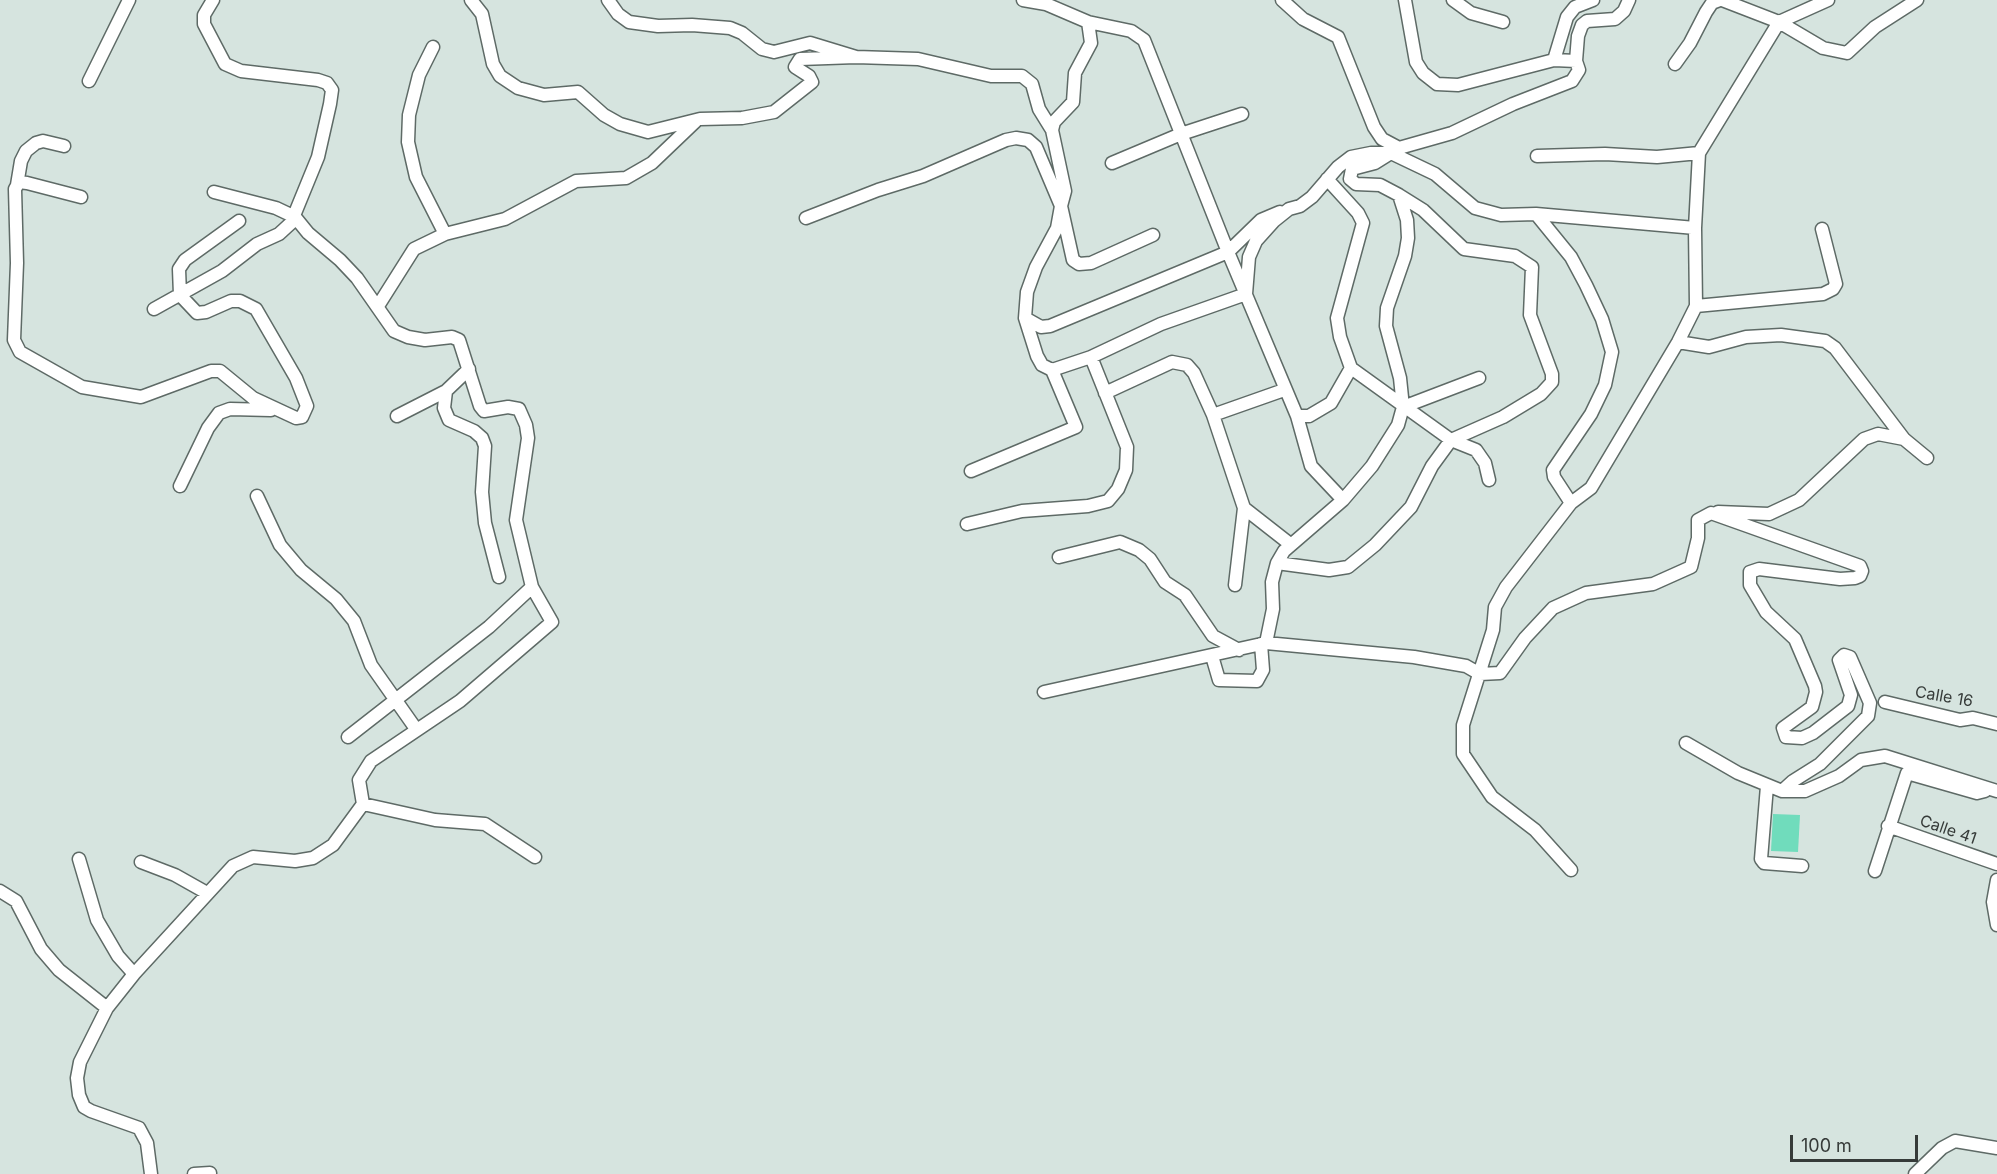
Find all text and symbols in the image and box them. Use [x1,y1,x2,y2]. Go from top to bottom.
street label: Calle 16 [1913,682,1975,712]
street label: Calle 41 [1917,811,1979,849]
scale bar [1793,1123,1920,1161]
text: 100 m [1801,1135,1852,1156]

